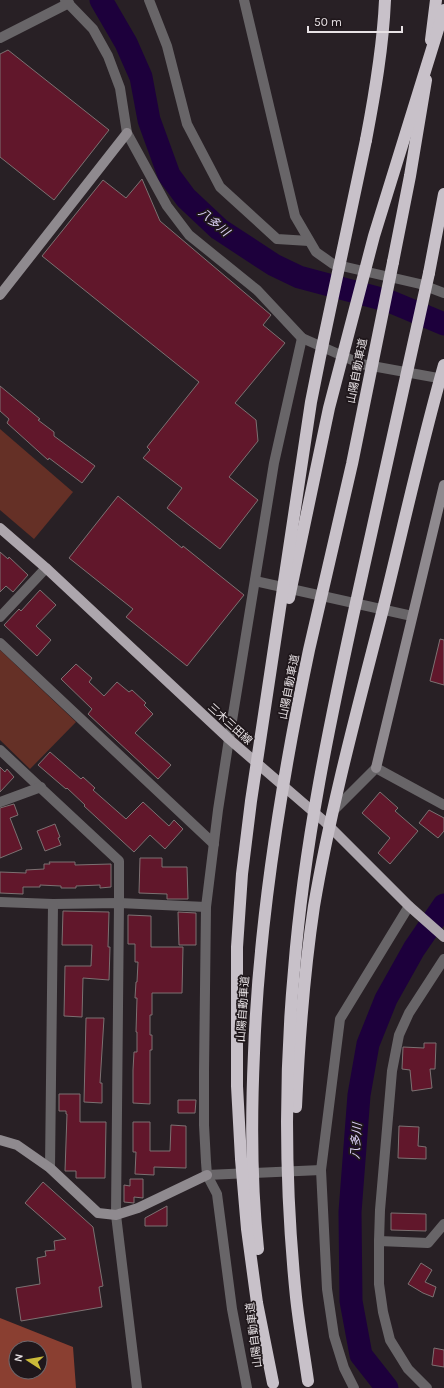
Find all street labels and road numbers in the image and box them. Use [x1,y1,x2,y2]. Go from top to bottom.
street label: 山陽自動車道 [344,337,370,405]
street label: 山陽自動車道 [276,653,302,721]
street label: 三木三田線 [205,701,255,747]
street label: 山陽自動車道 [234,976,252,1042]
street label: 山陽自動車道 [244,1301,264,1369]

